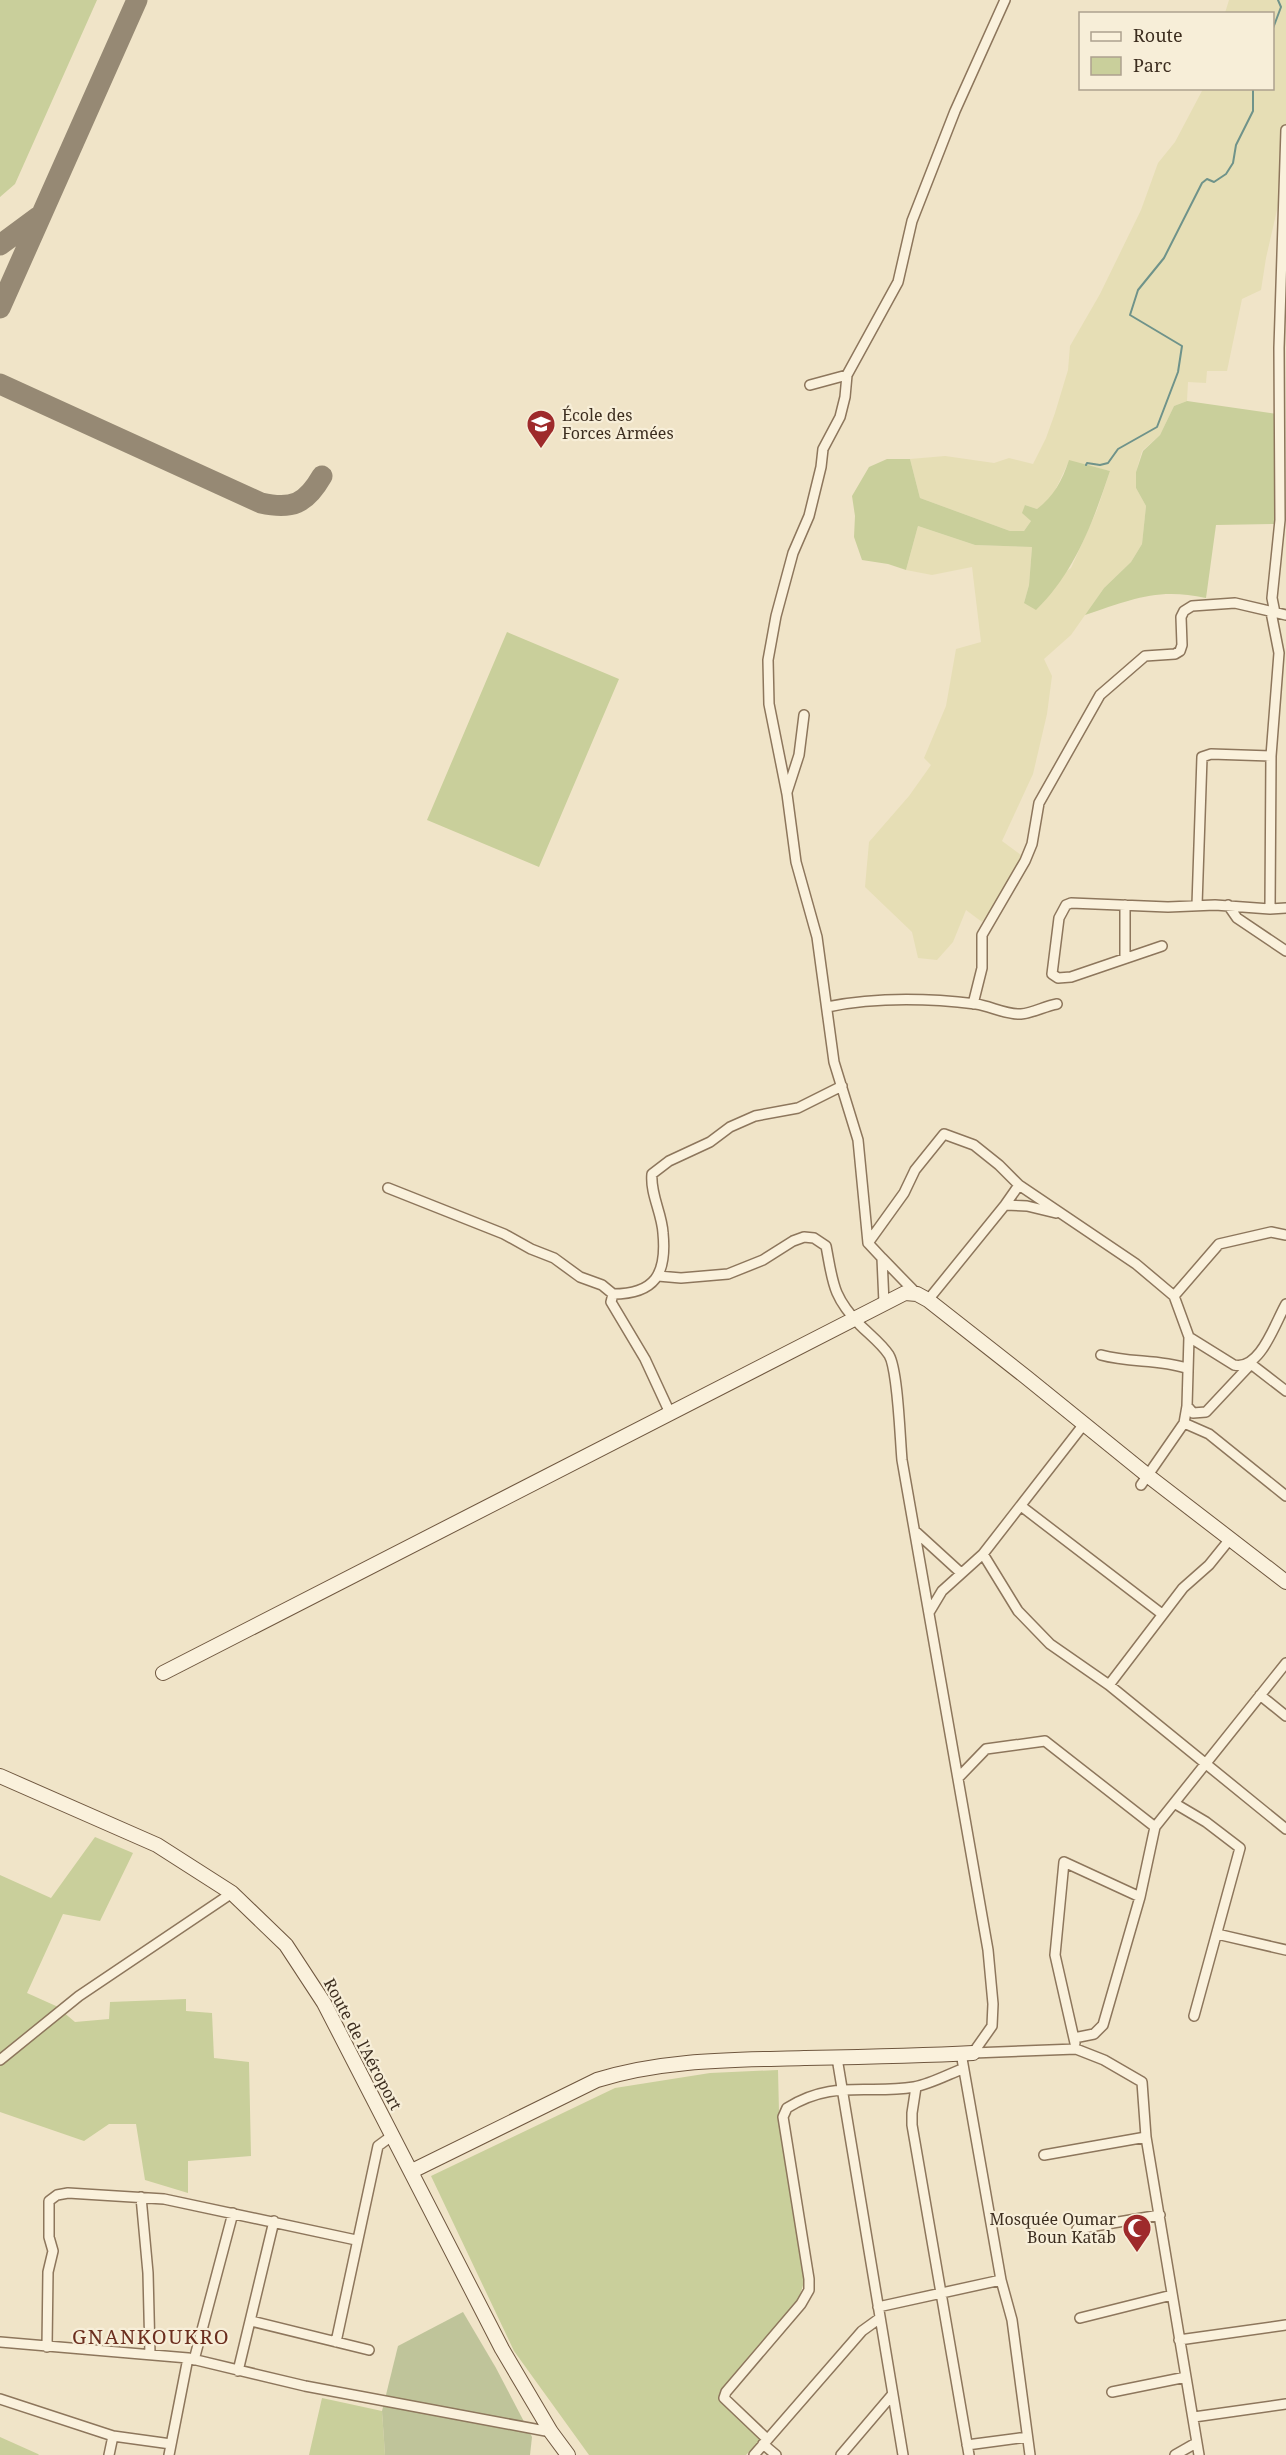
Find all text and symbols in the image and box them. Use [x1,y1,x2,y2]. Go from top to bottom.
legend [1079,12,1274,90]
text: Route [1133,23,1183,47]
text: Parc [1133,53,1171,77]
place label: École des Forces Armées [562,404,674,444]
school or university icon: École des Forces Armées [525,408,557,450]
street label: Route de l'Aéroport [319,1974,407,2114]
place label: Mosquée Oumar Boun Katab [990,2208,1116,2248]
mosque icon: Mosquée Oumar Boun Katab [1121,2212,1153,2254]
district label: GNANKOUKRO [72,2323,230,2350]

